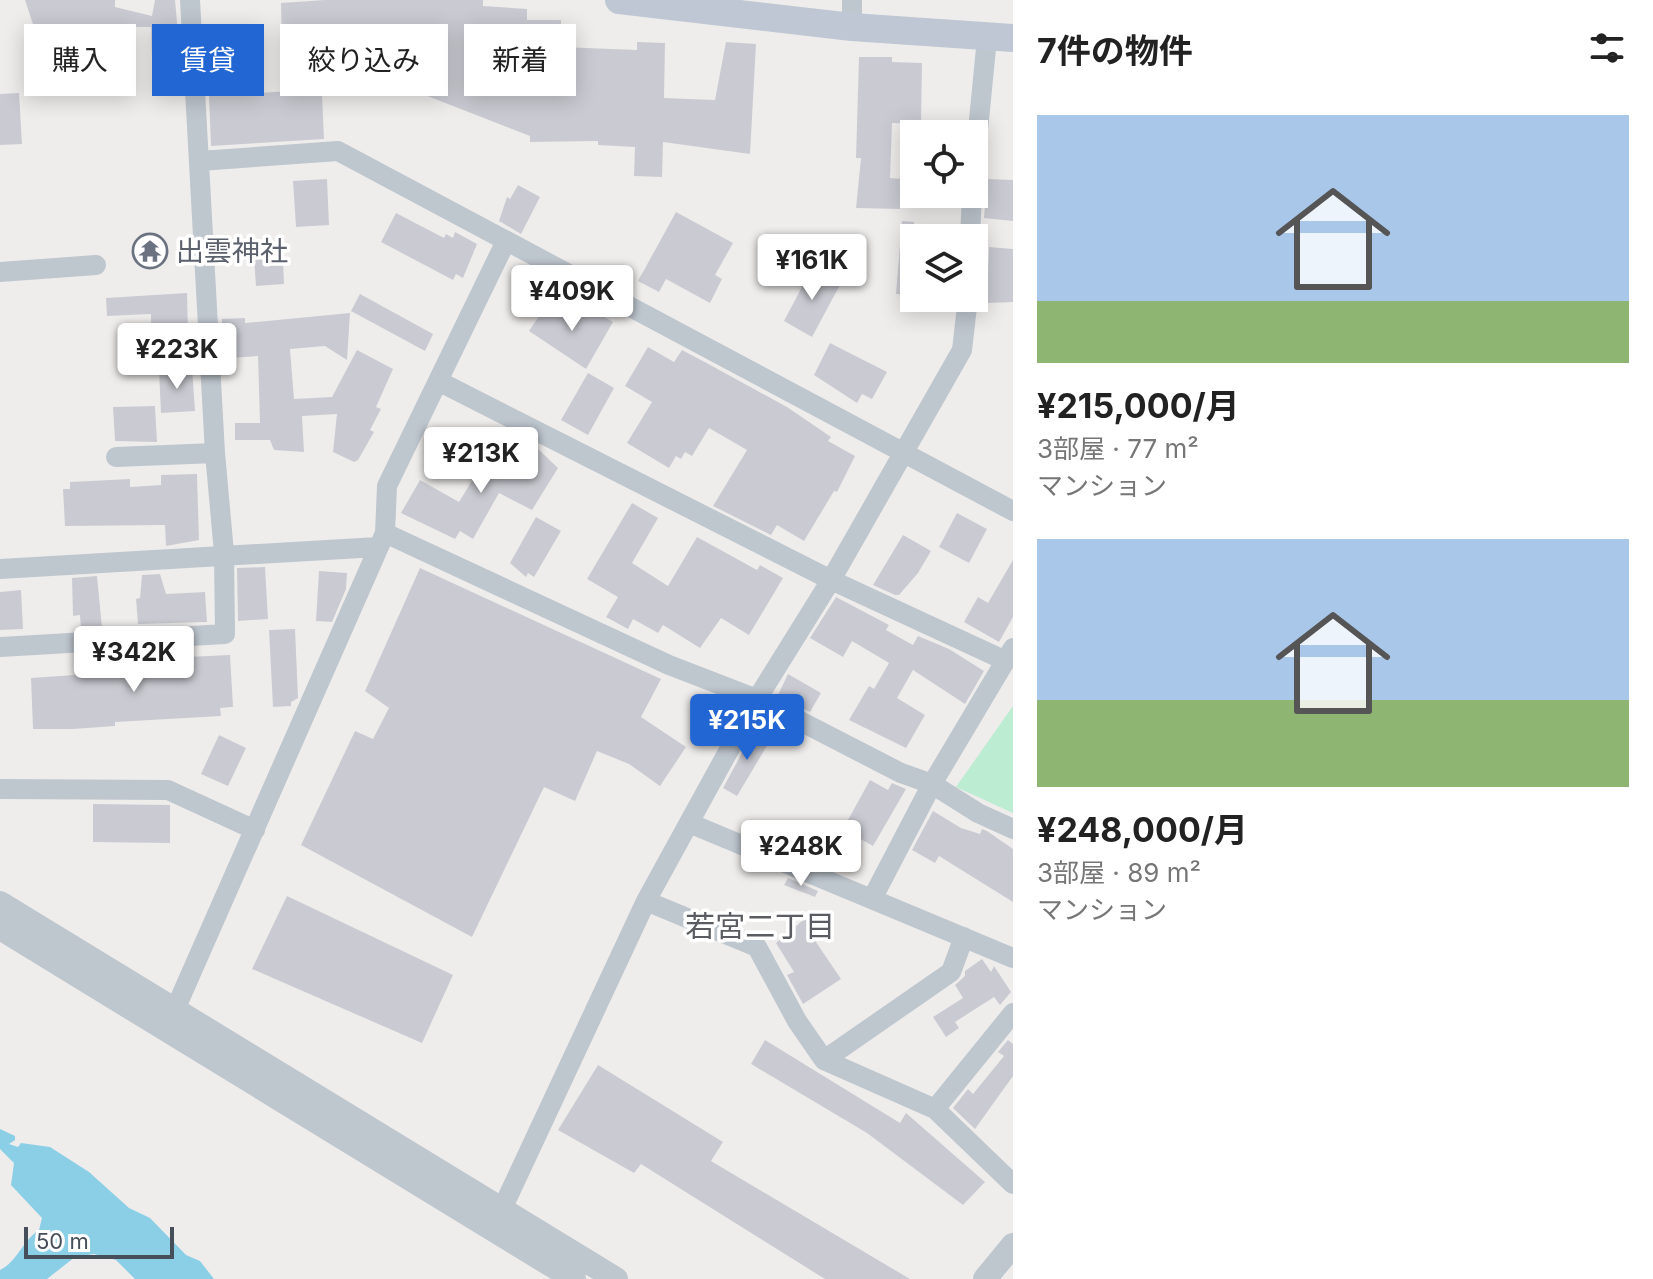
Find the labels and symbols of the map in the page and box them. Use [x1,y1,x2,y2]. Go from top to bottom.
temple icon: 出雲神社 [131,232,169,270]
place label: 出雲神社 [176,234,288,268]
pin: ¥161K [756,234,868,302]
pin: ¥409K [516,265,628,333]
pin: ¥223K [121,323,233,391]
pin: ¥213K [425,427,537,495]
pin: ¥342K [78,626,190,694]
pin: ¥215K [691,694,803,762]
pin: ¥248K [745,820,857,888]
district label: 若宮二丁目 [685,908,835,944]
scale bar [24,1223,174,1259]

